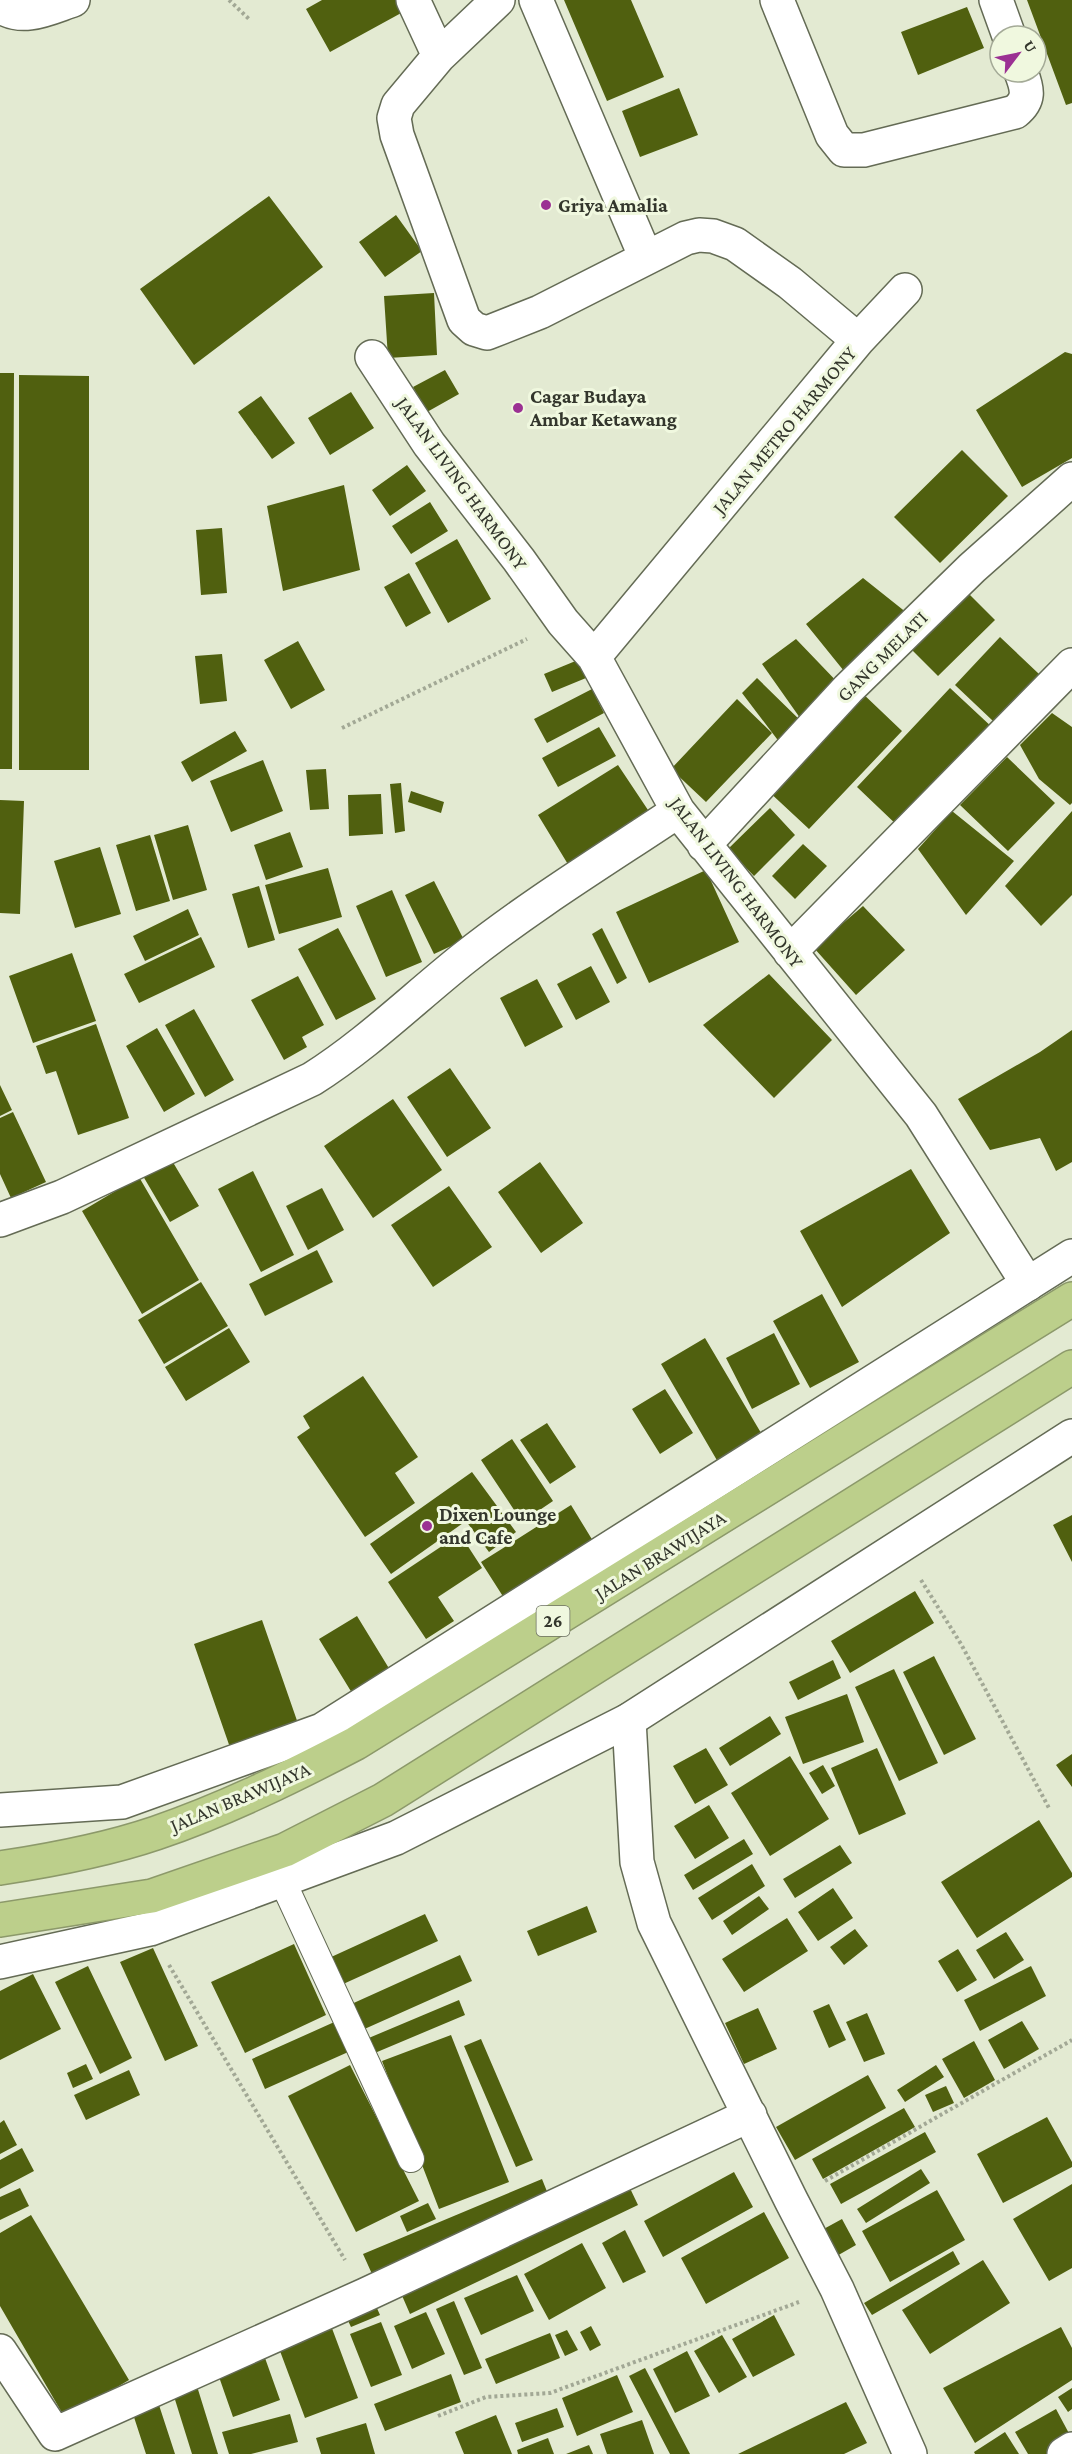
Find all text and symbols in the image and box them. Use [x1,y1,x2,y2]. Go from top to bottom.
north arrow [988,24,1048,84]
text: U [1020,37,1040,56]
place label: Griya Amalia [558,194,668,216]
marker: Griya Amalia [539,198,553,212]
street label: JALAN METRO HARMONY [706,342,861,520]
place label: Cagar Budaya Ambar Ketawang [529,385,677,430]
street label: JALAN LIVING HARMONY [390,391,532,574]
marker: Cagar Budaya Ambar Ketawang [511,401,525,415]
street label: GANG MELATI [832,606,932,706]
street label: JALAN LIVING HARMONY [664,791,809,973]
place label: Dixen Lounge and Cafe [439,1503,556,1548]
street label: JALAN BRAWIJAYA [589,1506,731,1606]
marker: Dixen Lounge and Cafe [420,1519,434,1533]
road number: 26 [536,1606,570,1636]
street label: JALAN BRAWIJAYA [165,1757,314,1838]

